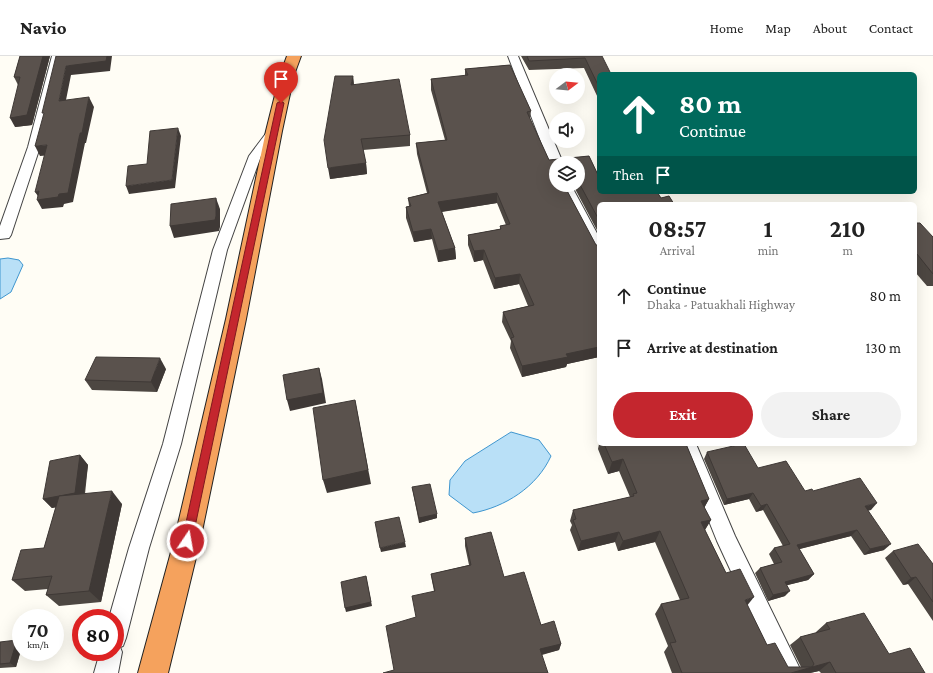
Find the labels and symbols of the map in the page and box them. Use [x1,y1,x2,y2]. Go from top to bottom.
pin [264,62,298,103]
north arrow [549,68,585,104]
position arrow [166,520,208,562]
speed limit sign: 80 [72,609,124,661]

